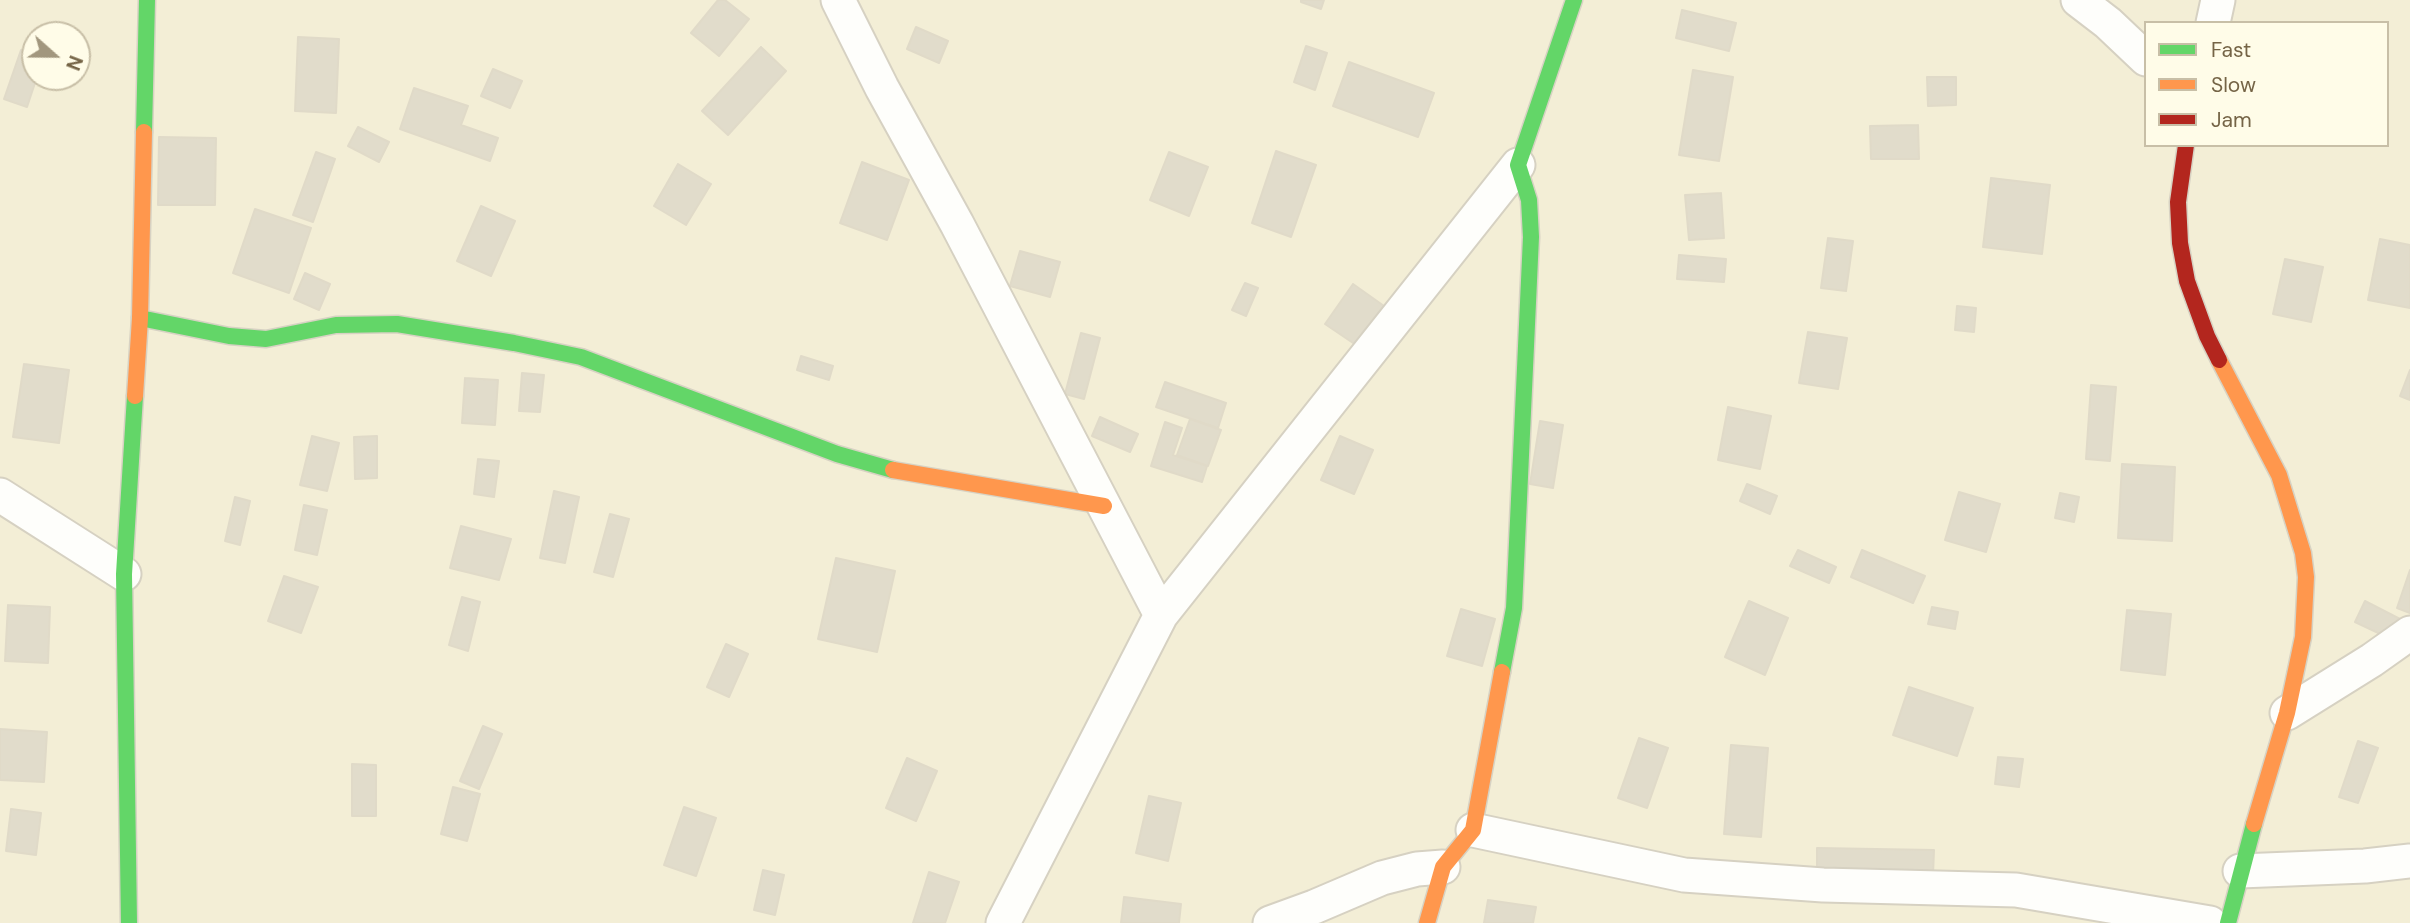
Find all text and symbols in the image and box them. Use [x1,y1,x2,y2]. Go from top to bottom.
north arrow [21,21,91,91]
legend [2144,21,2389,147]
text: Fast [2211,36,2251,64]
text: N [60,52,88,74]
text: Slow [2211,71,2256,99]
text: Jam [2211,106,2252,134]

